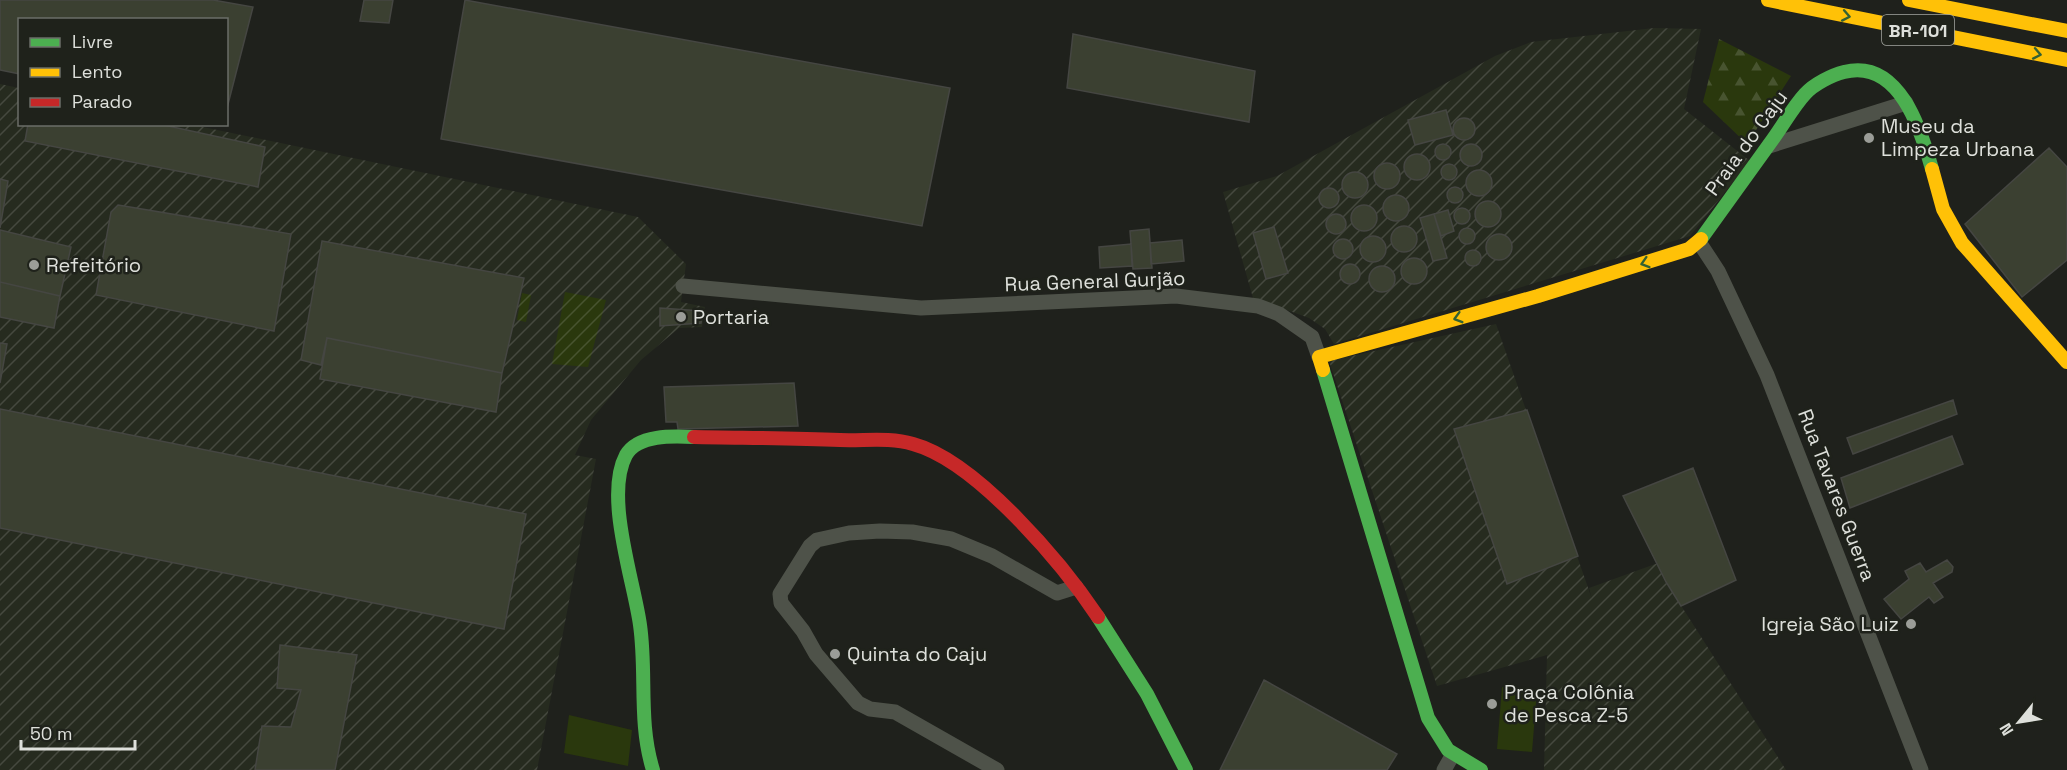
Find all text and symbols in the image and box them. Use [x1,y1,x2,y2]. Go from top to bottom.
one-way arrow [1841,9,1851,22]
road number: BR-101 [1882,15,1954,45]
legend [18,18,228,126]
text: Livre [72,30,113,53]
one-way arrow [2032,47,2042,60]
text: Lento [72,60,122,83]
street label: Praia do Caju [1699,85,1793,201]
text: Parado [72,90,132,113]
place label: Museu da Limpeza Urbana [1881,113,2034,162]
marker: Museu da Limpeza Urbana [1862,131,1876,145]
place label: Refeitório [46,252,141,278]
one-way arrow [1640,256,1651,268]
marker: Refeitório [27,258,41,272]
street label: Rua General Gurjão [1004,265,1186,297]
place label: Portaria [693,304,769,330]
marker: Portaria [674,310,688,324]
one-way arrow [1453,311,1463,323]
street label: Rua Tavares Guerra [1792,405,1882,585]
place label: Igreja São Luiz [1761,611,1899,637]
marker: Igreja São Luiz [1904,617,1918,631]
place label: Quinta do Caju [847,641,987,667]
marker: Quinta do Caju [828,647,842,661]
place label: Praça Colônia de Pesca Z-5 [1504,679,1634,728]
north arrow [1989,692,2049,752]
marker: Praça Colônia de Pesca Z-5 [1485,697,1499,711]
scale bar [21,713,135,751]
text: N [1995,719,2018,739]
text: 50 m [30,722,72,745]

